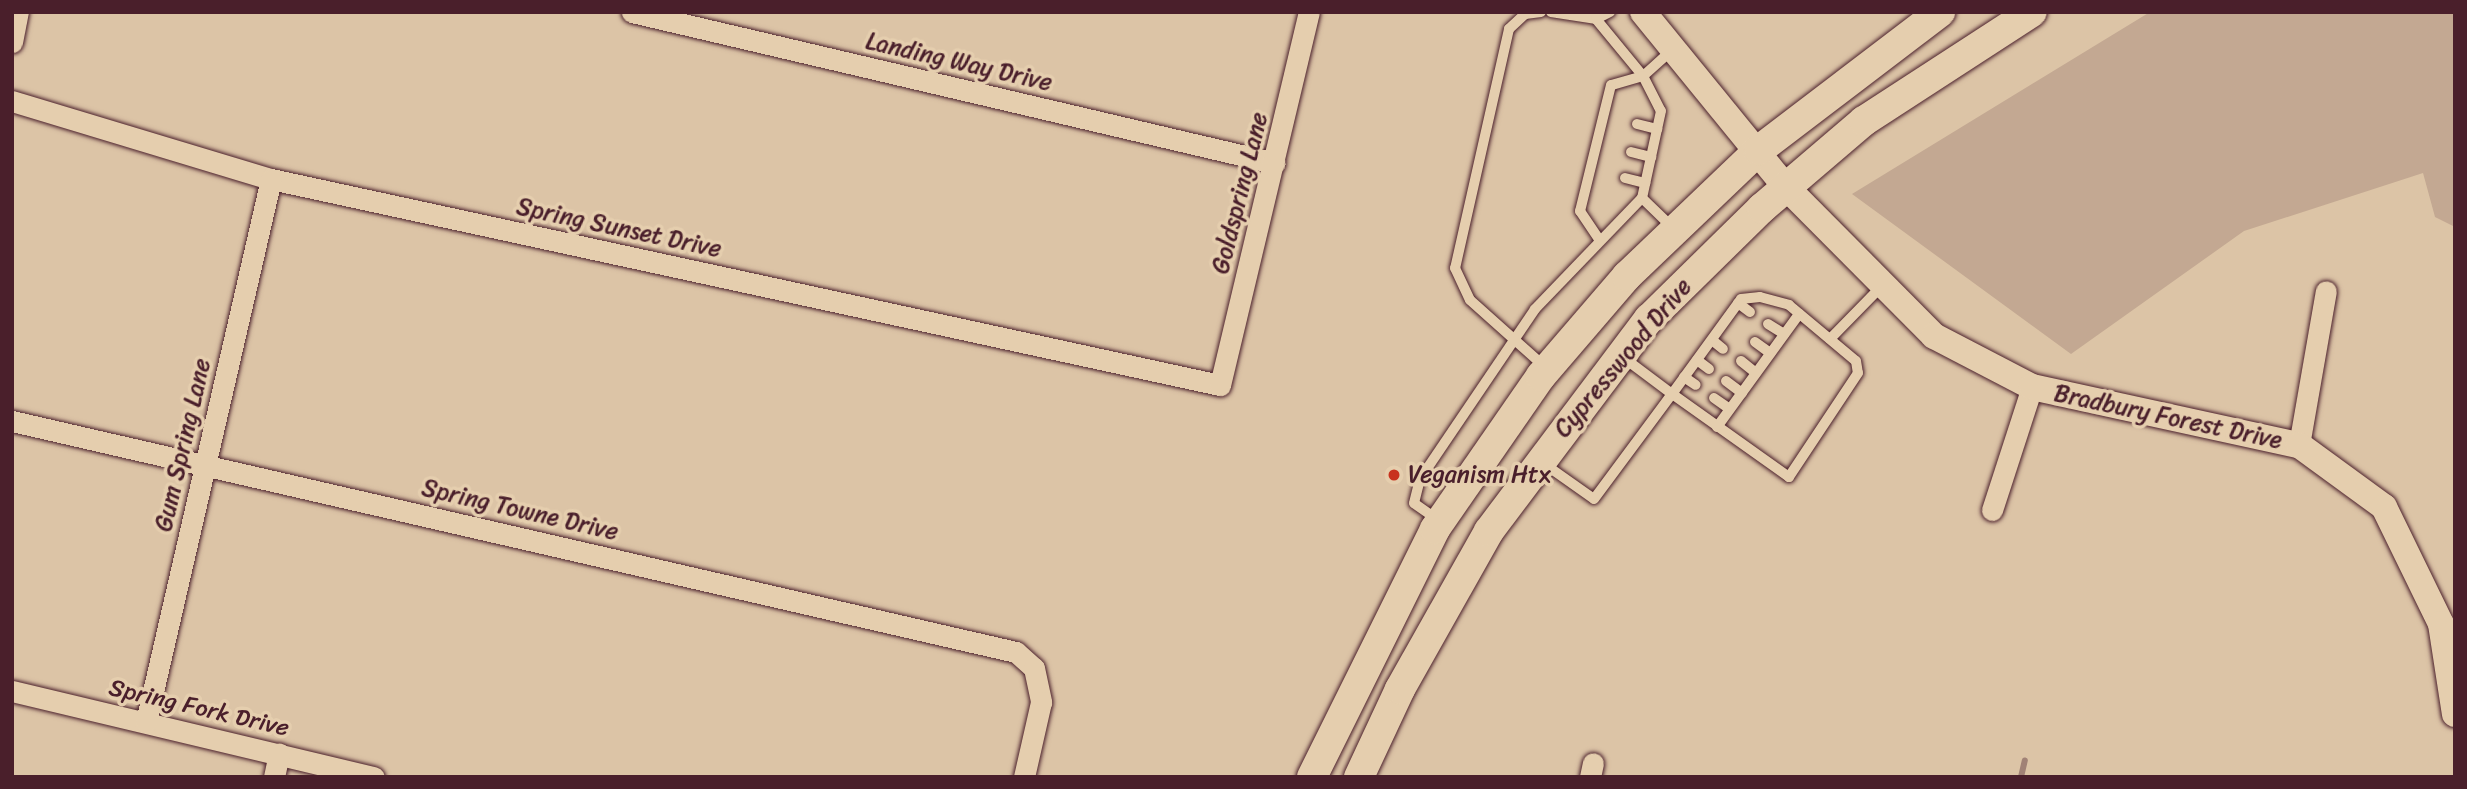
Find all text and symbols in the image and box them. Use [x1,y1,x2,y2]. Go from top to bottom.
street label: Landing Way Drive [863,27,1055,97]
street label: Goldspring Lane [1206,109,1274,277]
street label: Spring Sunset Drive [513,192,725,264]
street label: Cypresswood Drive [1548,273,1698,443]
street label: Gum Spring Lane [149,356,217,534]
street label: Bradbury Forest Drive [2051,379,2285,455]
place label: Veganism Htx [1408,461,1551,489]
marker: Veganism Htx [1386,467,1402,483]
street label: Spring Towne Drive [419,473,621,547]
street label: Spring Fork Drive [106,673,292,743]

